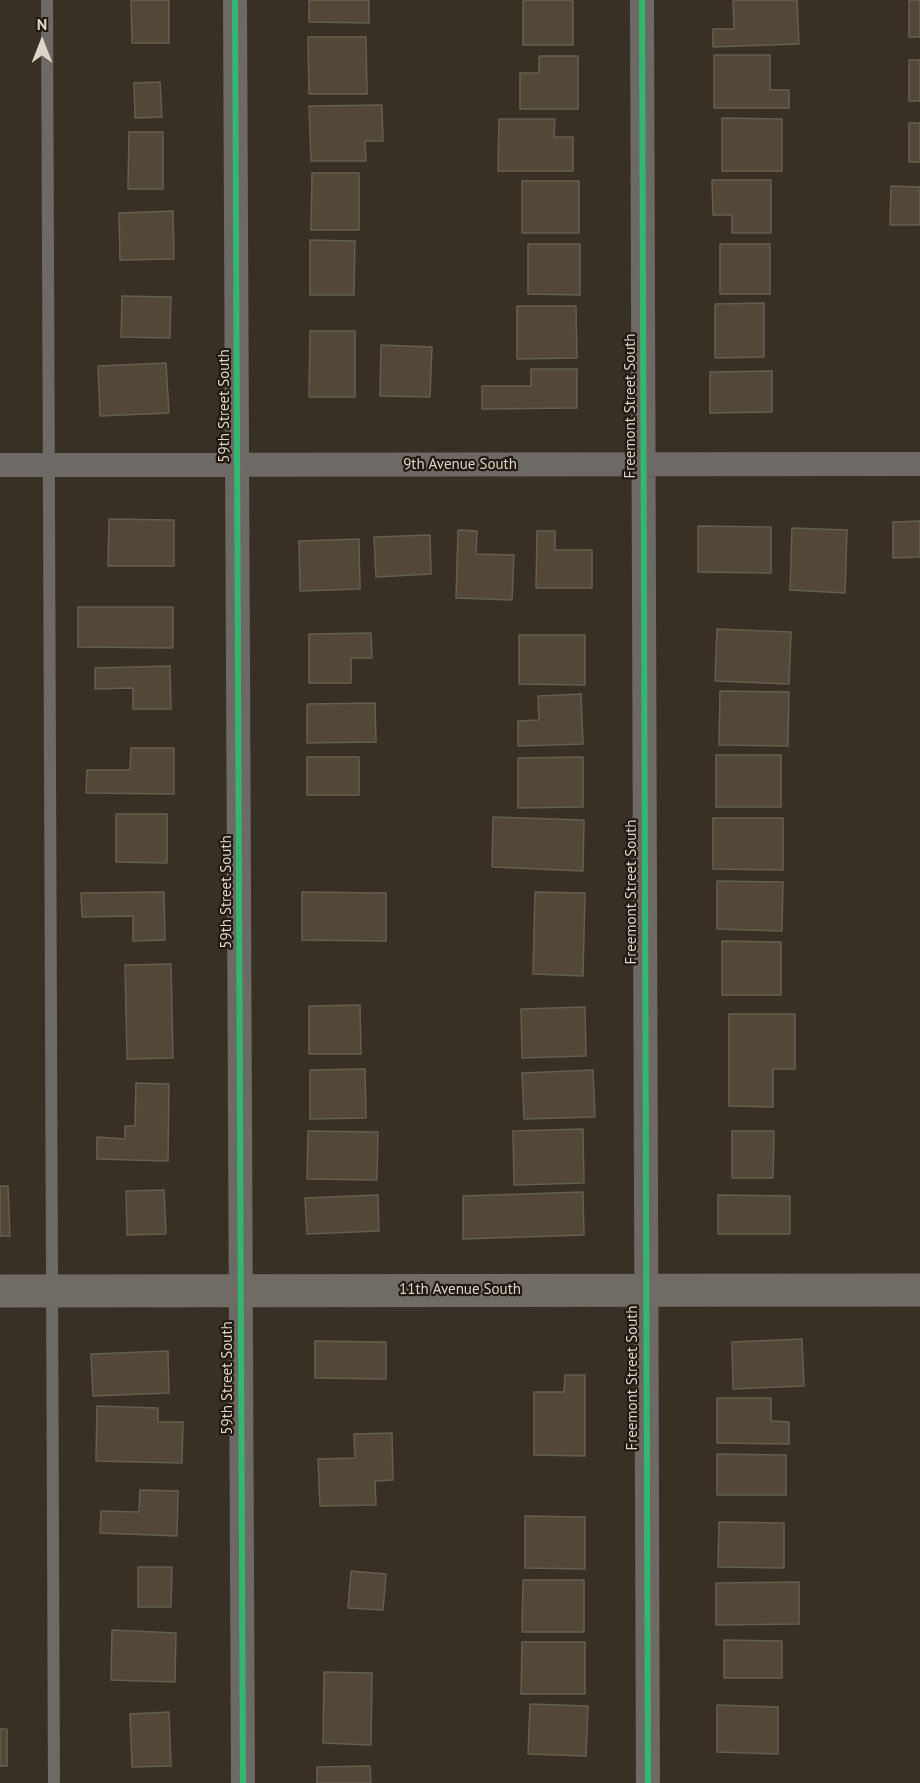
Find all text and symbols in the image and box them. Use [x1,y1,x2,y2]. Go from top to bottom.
north arrow [12,12,72,72]
text: N [37,14,47,34]
street label: Freemont Street South [622,333,640,479]
street label: 59th Street South [216,349,234,463]
street label: 9th Avenue South [403,456,517,474]
street label: Freemont Street South [623,819,641,965]
street label: 59th Street South [218,835,236,949]
street label: 11th Avenue South [399,1281,521,1299]
street label: Freemont Street South [624,1305,642,1451]
street label: 59th Street South [219,1321,237,1435]

